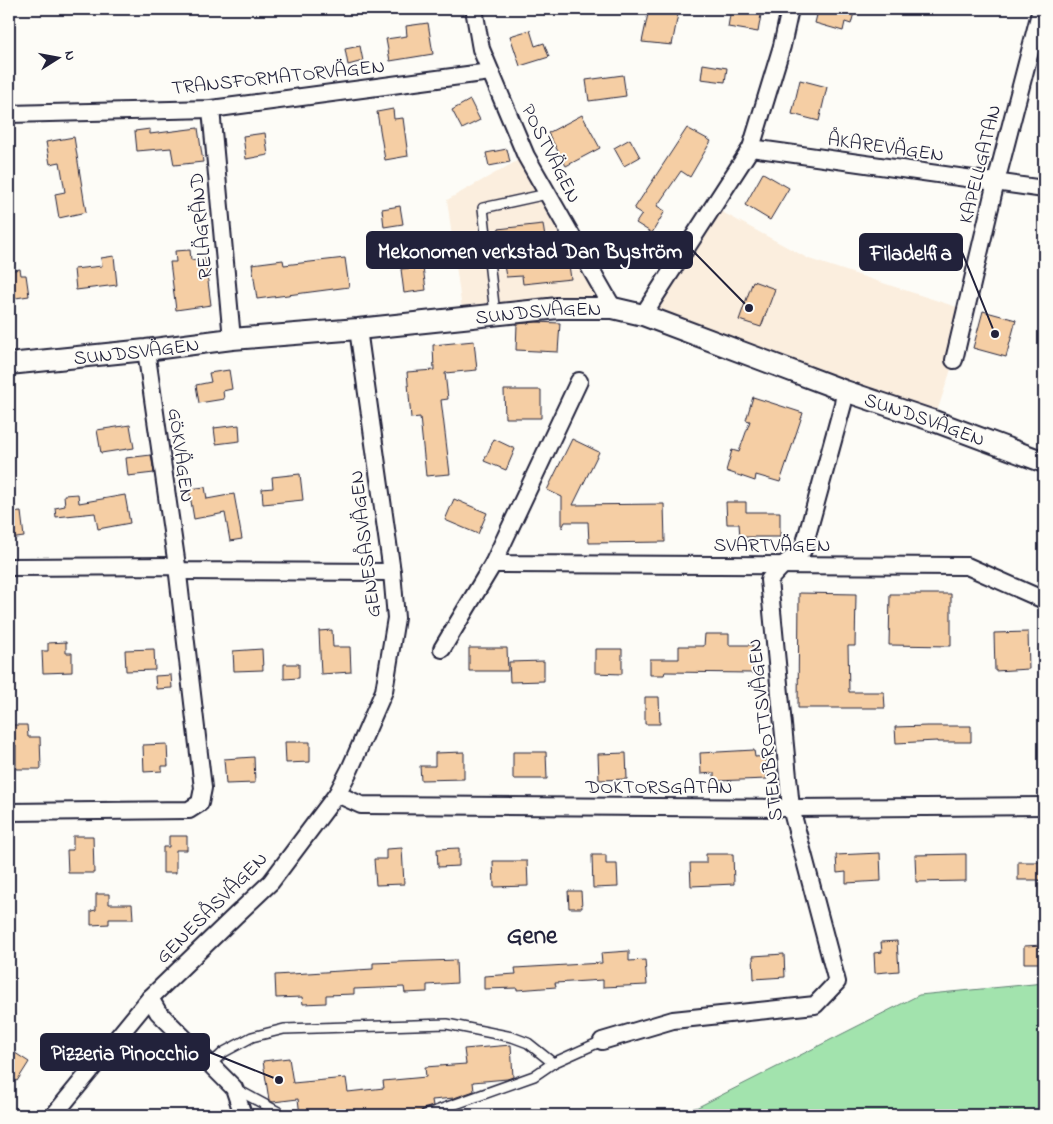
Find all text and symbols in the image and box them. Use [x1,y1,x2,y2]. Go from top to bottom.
north arrow [32,32,82,82]
text: N [58,49,80,62]
street label: TRANSFORMATORVÄGEN [170,53,386,104]
street label: POSTVÄGEN [512,100,587,209]
street label: KAPELLGATAN [953,102,1010,227]
street label: ÅKAREVÄGEN [826,126,946,171]
street label: RELÄGRÄND [183,171,222,280]
callout: Mekonomen verkstad Dan Byström [367,232,692,268]
callout: Filadelfia [860,234,962,270]
text: Mekonomen verkstad Dan Byström [378,238,682,270]
text: Filadelfia [869,240,952,270]
street label: SUNDSVÄGEN [474,296,601,334]
street label: SUNDSVÄGEN [72,331,201,374]
street label: SUNDSVÄGEN [860,386,989,456]
street label: GÖKVÄGEN [159,406,200,504]
street label: GENESÅSVÄGEN [343,468,390,619]
street label: SVARTVÄGEN [714,532,830,561]
street label: STENBROTTSVÄGEN [741,637,792,822]
street label: DOKTORSGATAN [585,774,732,803]
street label: GENESÅSVÄGEN [150,846,275,971]
district label: Gene [507,919,558,955]
callout: Pizzeria Pinocchio [41,1034,209,1070]
text: Pizzeria Pinocchio [51,1040,199,1070]

